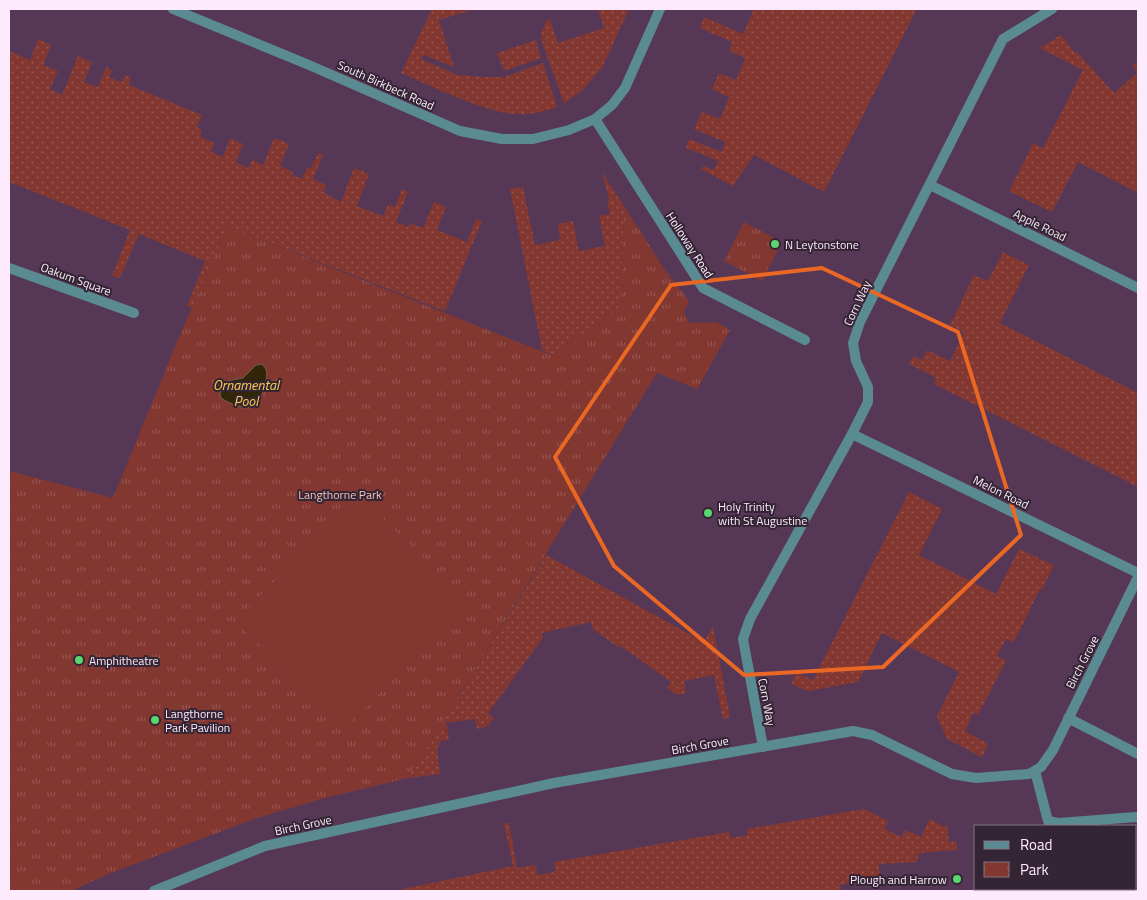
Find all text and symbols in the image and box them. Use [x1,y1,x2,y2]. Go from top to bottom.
street label: South Birkbeck Road [334,55,438,115]
street label: Apple Road [1010,204,1070,246]
street label: Holloway Road [661,208,719,282]
place label: N Leytonstone [785,235,859,254]
marker: N Leytonstone [769,238,781,250]
street label: Oakum Square [38,257,114,301]
street label: Corn Way [838,277,876,329]
water label: Ornamental Pool [213,374,281,411]
street label: Melon Road [970,470,1032,514]
park label: Langthorne Park [298,485,382,504]
place label: Holy Trinity with St Augustine [718,497,807,530]
marker: Holy Trinity with St Augustine [702,507,714,519]
street label: Birch Grove [1060,632,1104,692]
place label: Amphitheatre [89,651,159,670]
marker: Amphitheatre [73,654,85,666]
street label: Corn Way [753,677,781,728]
place label: Langthorne Park Pavilion [165,704,230,737]
marker: Langthorne Park Pavilion [149,714,161,726]
street label: Birch Grove [670,731,730,759]
street label: Birch Grove [273,810,333,840]
legend [974,825,1137,890]
text: Road [1020,833,1052,856]
text: Park [1020,858,1049,881]
place label: Plough and Harrow [850,870,947,889]
marker: Plough and Harrow [951,873,963,885]

